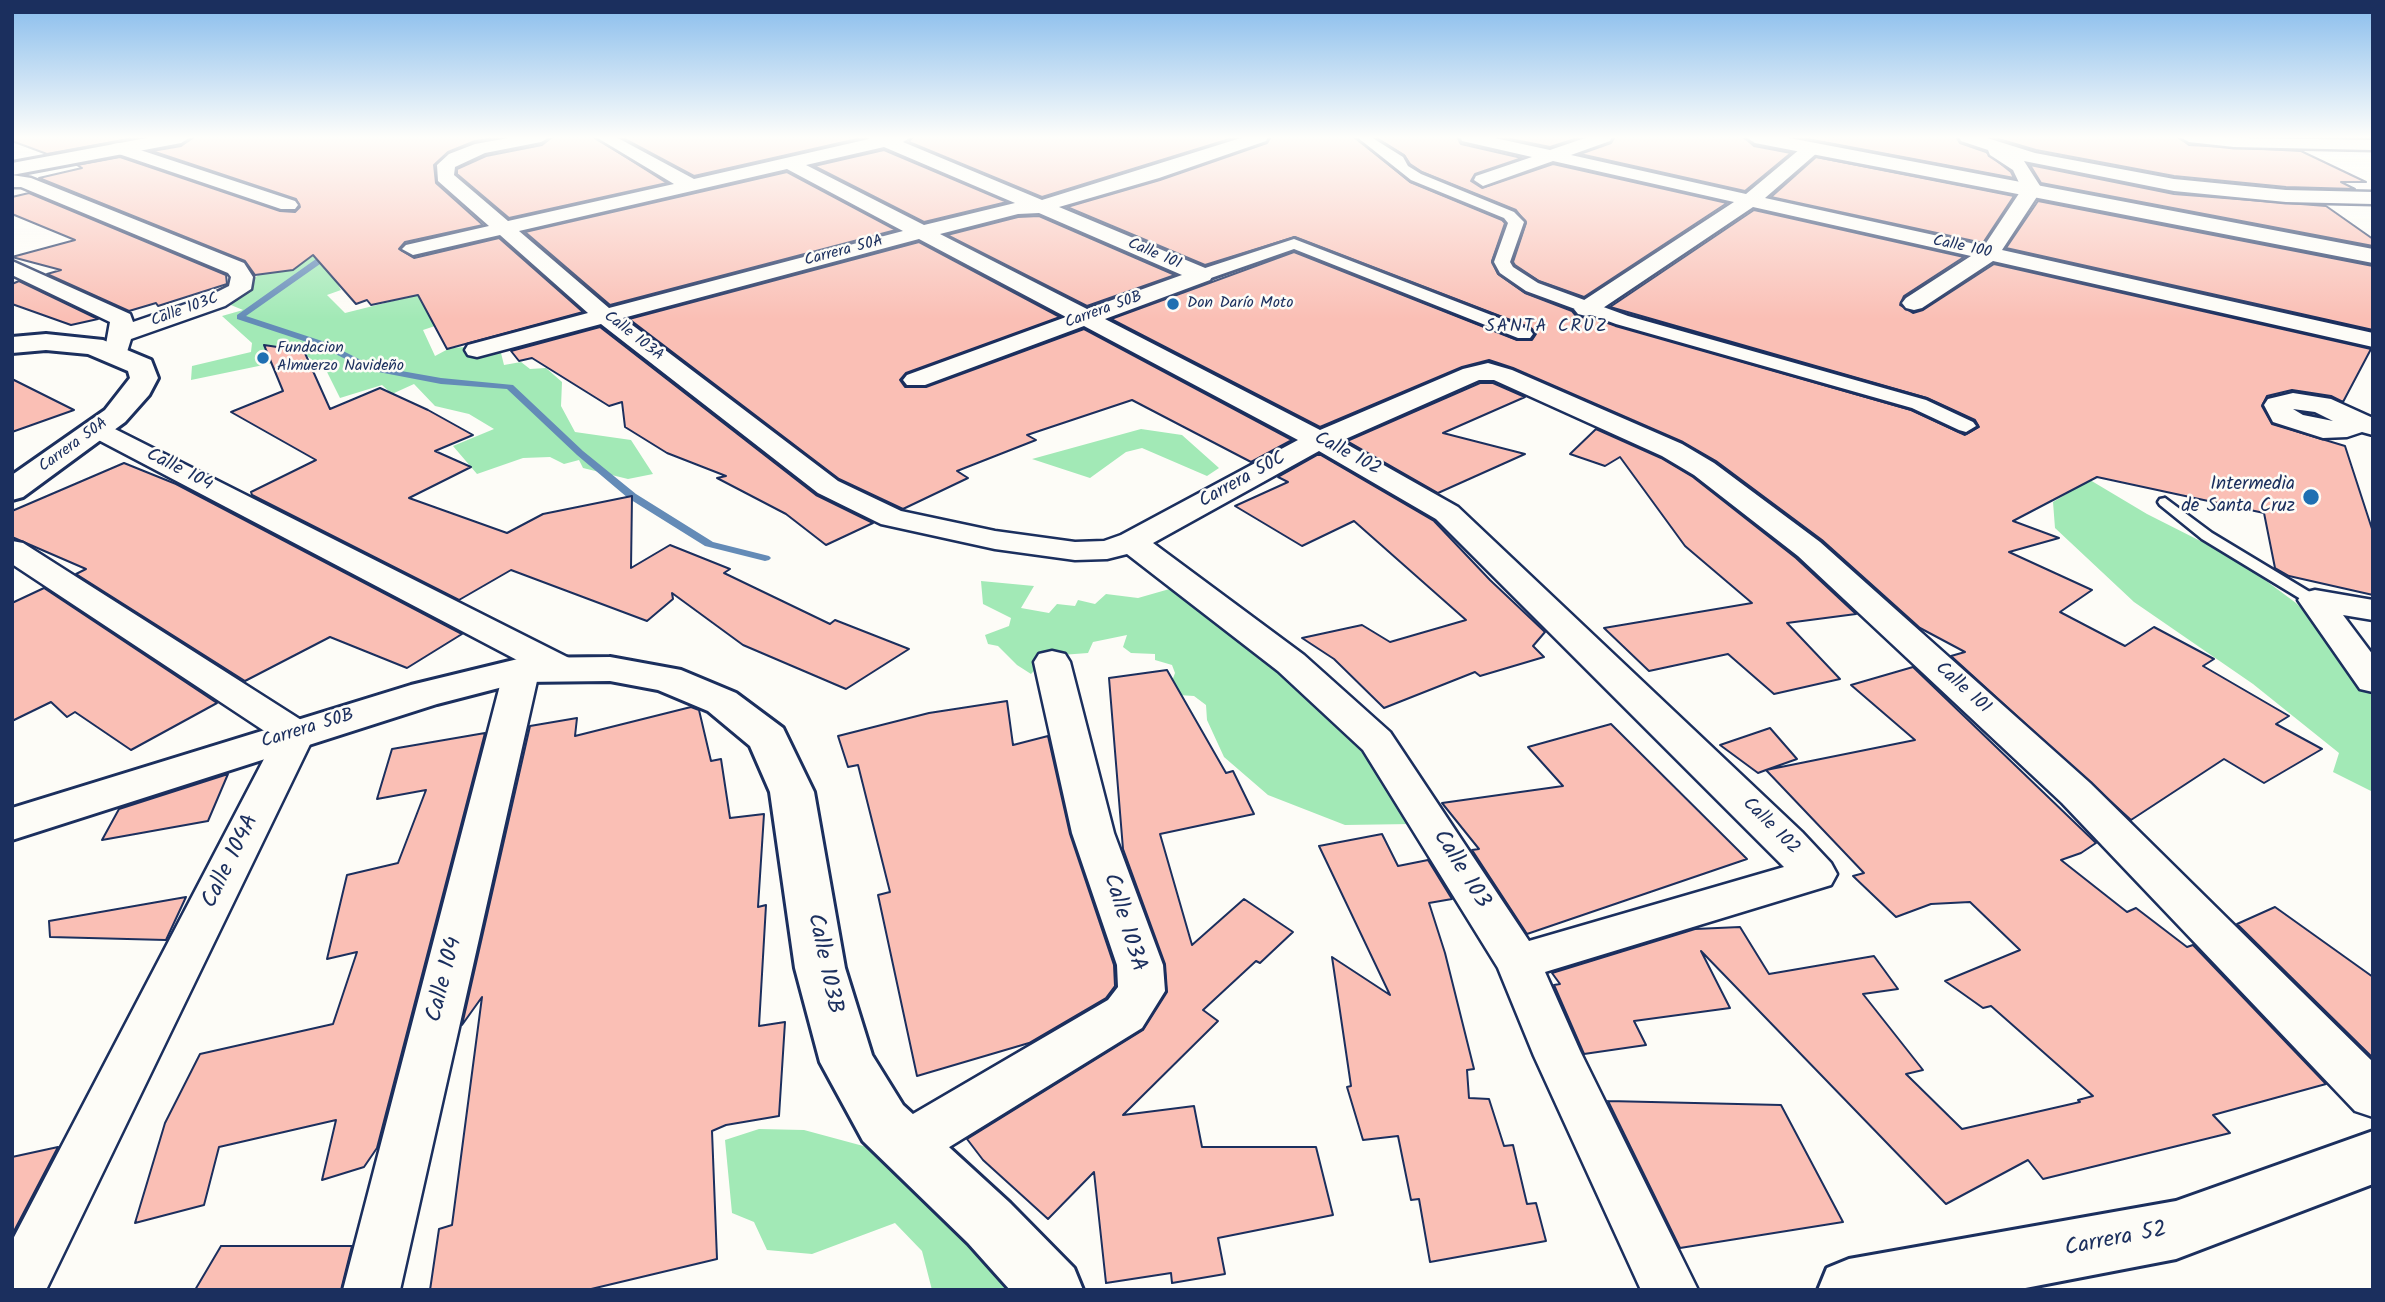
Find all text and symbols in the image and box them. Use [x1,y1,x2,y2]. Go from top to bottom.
street label: Carrera 50A [803,232,885,272]
street label: Calle 100 [1931,232,1993,264]
street label: Calle 101 [1124,235,1184,275]
street label: Carrera 50B [1063,288,1145,334]
street label: Calle 103C [149,290,221,332]
place label: Don Darío Moto [1187,294,1293,314]
marker: Don Darío Moto [1165,296,1181,312]
street label: Calle 103A [599,308,667,366]
district label: SANTA CRUZ [1486,317,1608,339]
place label: Fundacion Almuerzo Navideño [277,339,404,377]
marker: Fundacion Almuerzo Navideño [255,350,271,366]
street label: Carrera 50A [36,415,112,477]
street label: Calle 102 [1310,428,1384,482]
street label: Calle 104 [142,445,216,497]
street label: Carrera 50C [1196,448,1290,514]
place label: Intermedia de Santa Cruz [2181,475,2295,519]
marker: Intermedia de Santa Cruz [2301,487,2321,507]
street label: Calle 101 [1929,658,1995,720]
street label: Carrera 50B [259,705,357,755]
street label: Calle 102 [1736,793,1804,861]
street label: Calle 104A [198,811,266,913]
street label: Calle 103 [1425,826,1495,914]
street label: Calle 103A [1095,871,1151,975]
street label: Calle 103B [799,911,847,1017]
street label: Calle 104 [422,935,470,1025]
street label: Carrera 52 [2063,1218,2169,1264]

